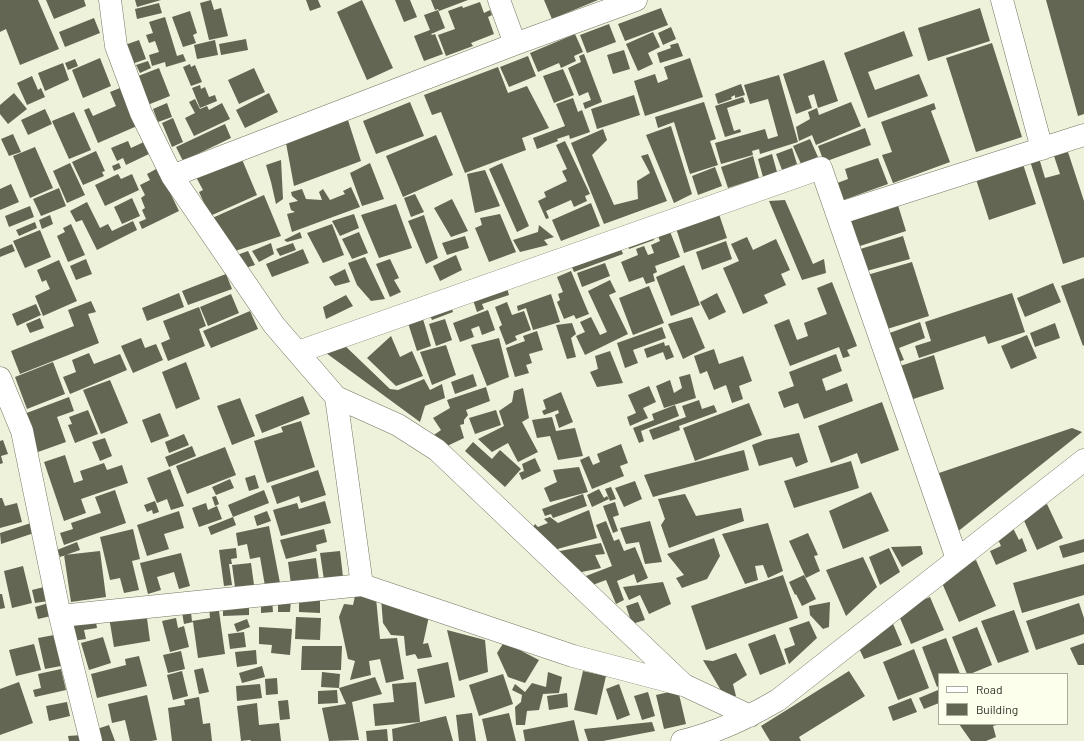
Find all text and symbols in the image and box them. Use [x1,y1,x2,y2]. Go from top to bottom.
legend [938,673,1068,725]
text: Road [976,682,1003,696]
text: Building [976,702,1018,716]

